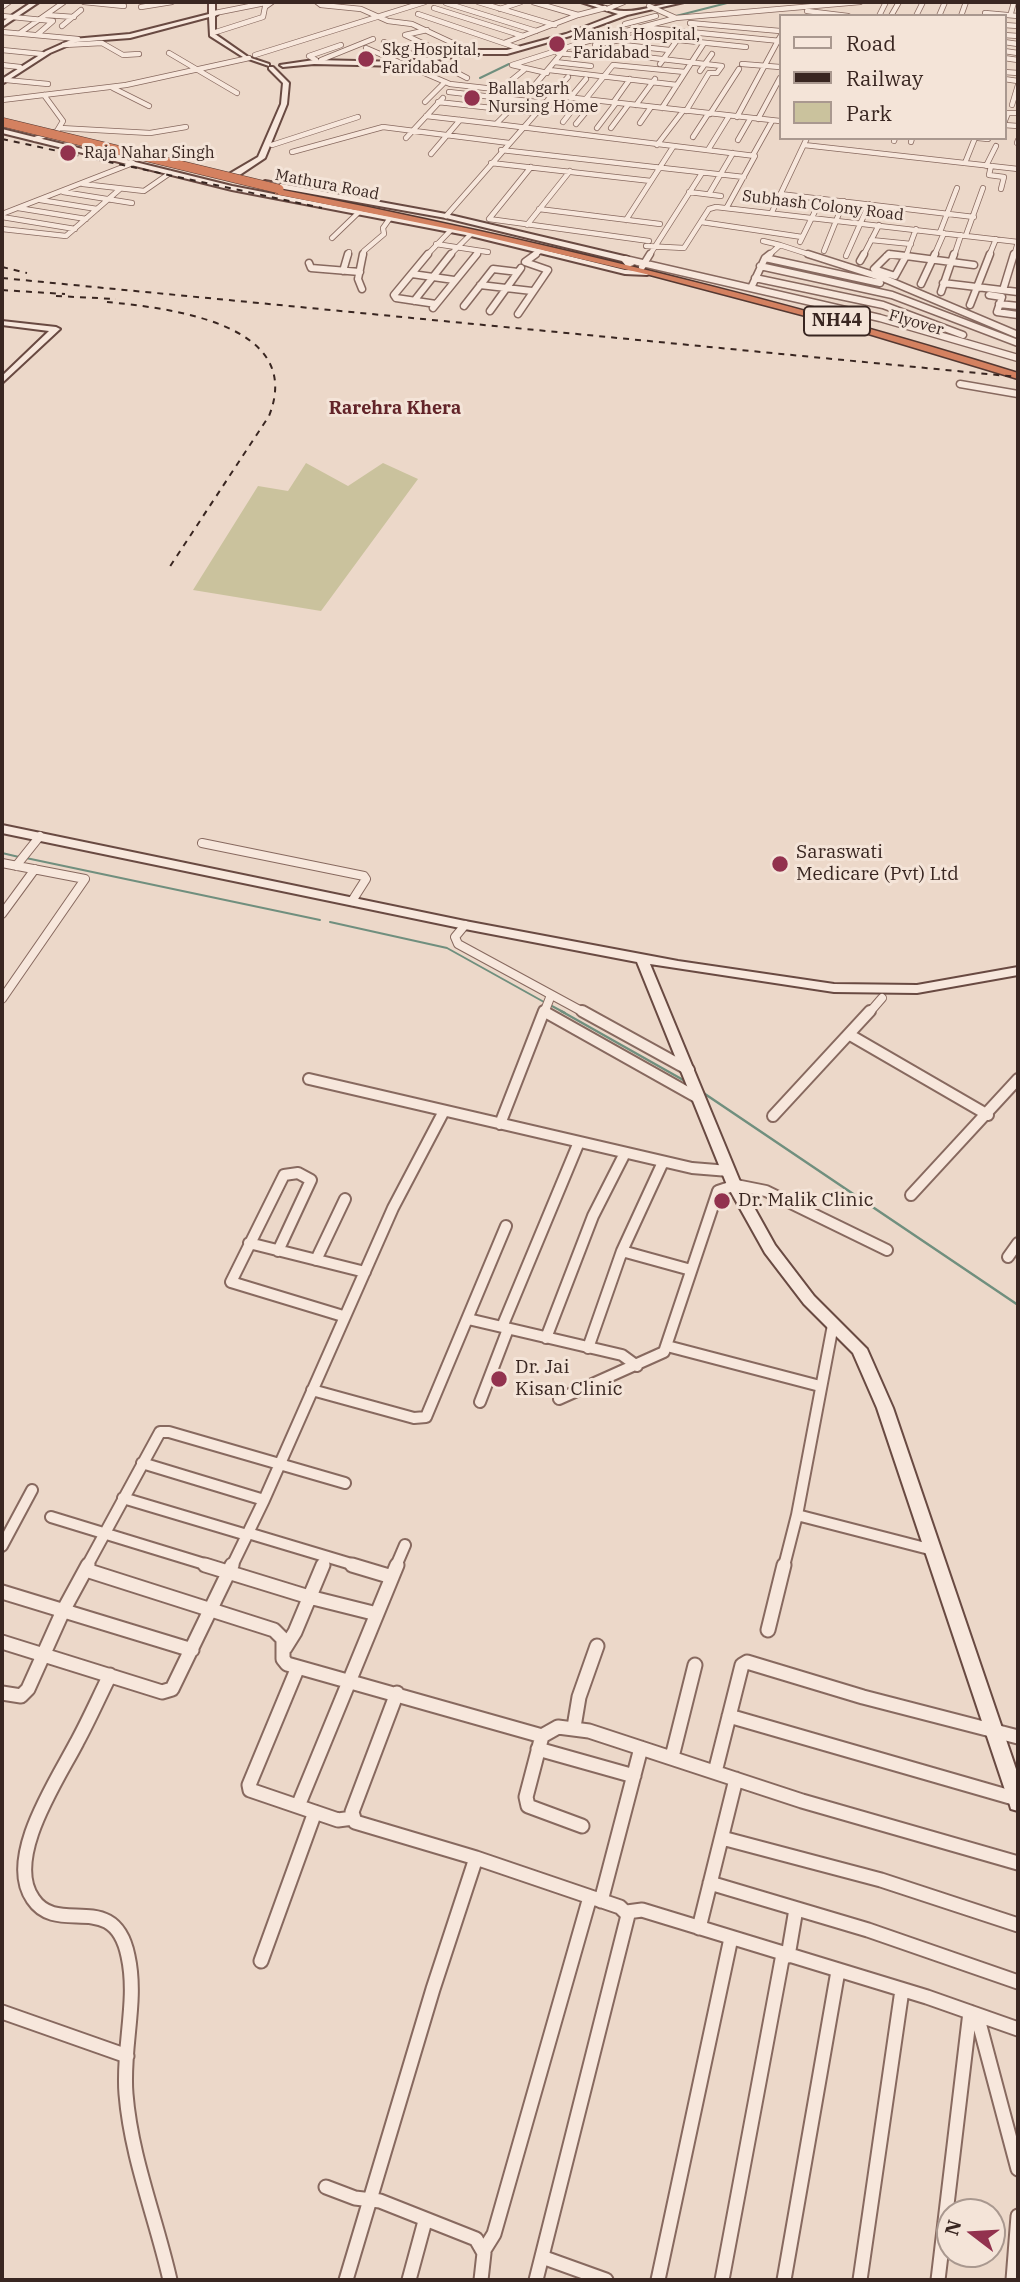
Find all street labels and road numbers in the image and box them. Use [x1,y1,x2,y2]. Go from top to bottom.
street label: Mathura Road [273,165,381,205]
street label: Subhash Colony Road [741,187,905,225]
road number: NH44 [804,306,870,335]
street label: Flyover [886,306,946,340]

